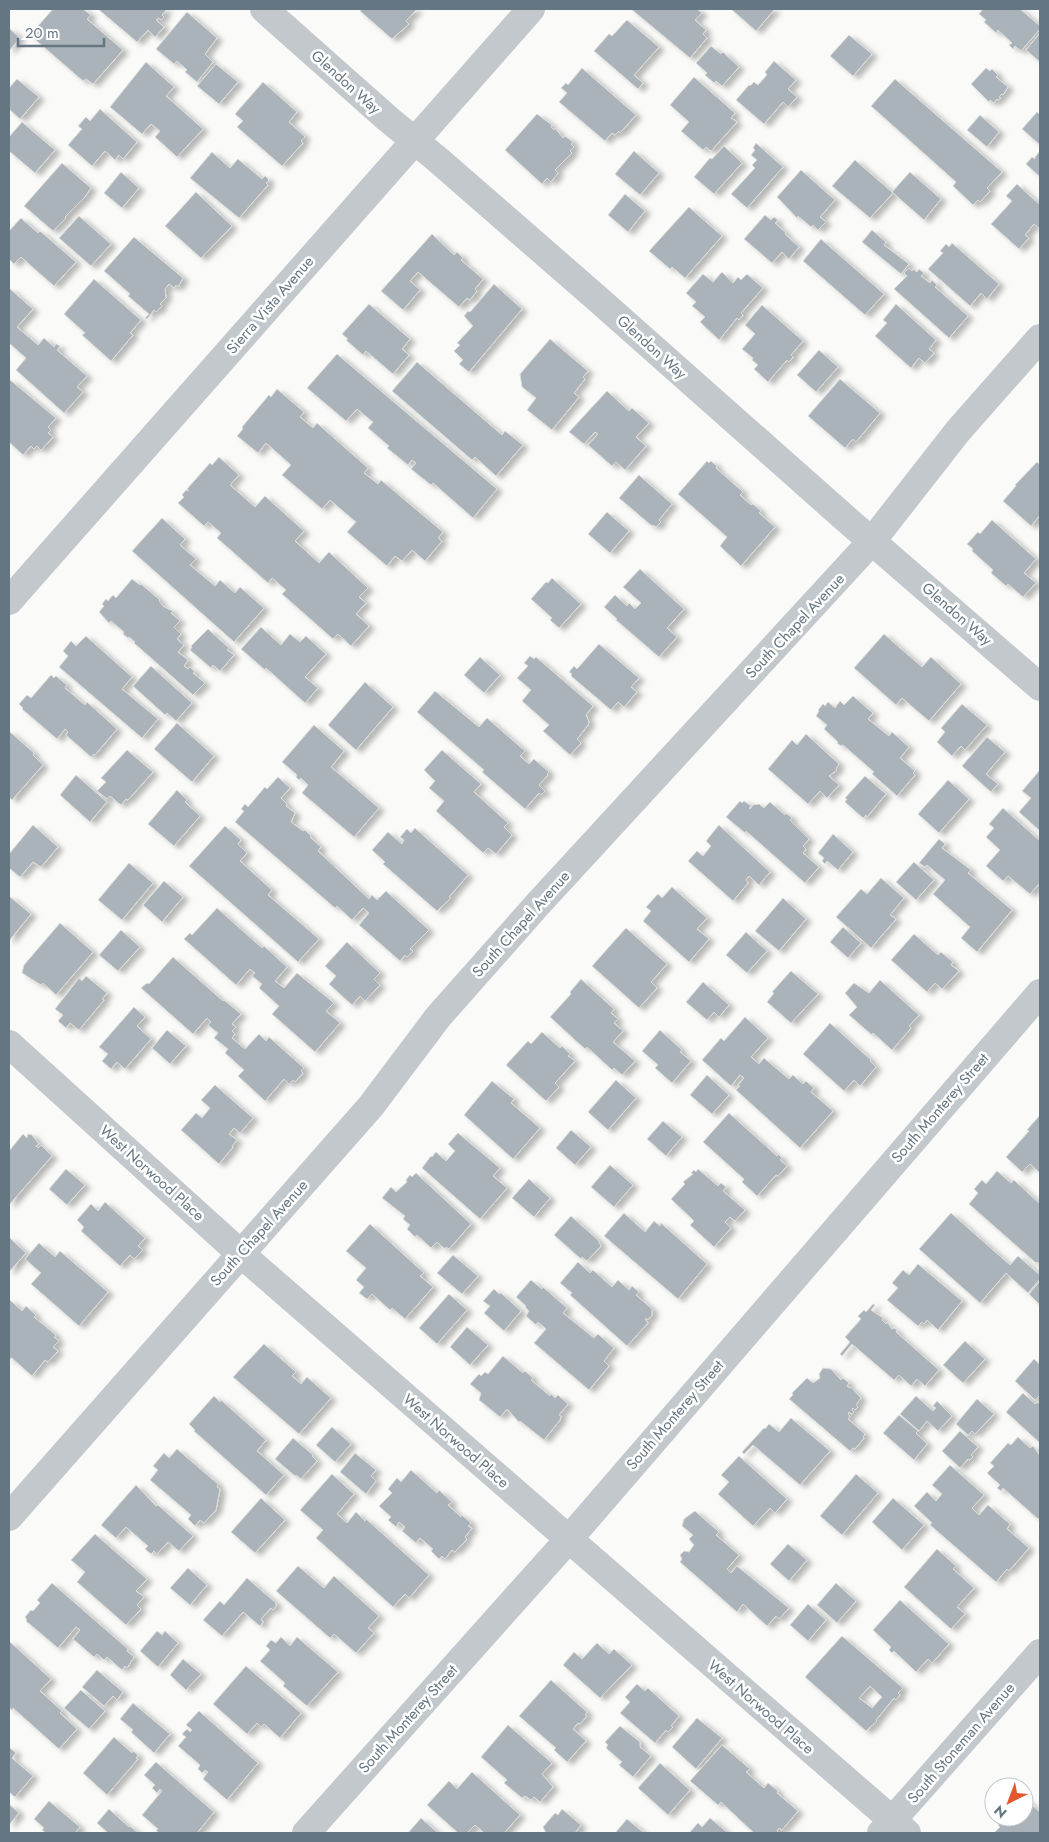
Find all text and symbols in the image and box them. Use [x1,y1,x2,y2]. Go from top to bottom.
scale bar [18,15,104,47]
text: 20 m [25,22,59,44]
street label: Glendon Way [306,45,386,120]
street label: Sierra Vista Avenue [221,251,319,359]
street label: Glendon Way [612,310,692,385]
street label: South Chapel Avenue [740,568,850,683]
street label: Glendon Way [917,577,997,651]
street label: South Chapel Avenue [467,866,575,982]
street label: South Monterey Street [886,1048,994,1168]
street label: West Norwood Place [95,1120,209,1226]
street label: South Chapel Avenue [205,1175,313,1291]
street label: South Monterey Street [621,1355,729,1475]
street label: West Norwood Place [398,1389,514,1493]
street label: West Norwood Place [703,1655,819,1759]
street label: South Monterey Street [353,1660,463,1778]
street label: South Stoneman Avenue [902,1678,1020,1808]
north arrow [984,1777,1034,1827]
text: N [989,1801,1011,1823]

